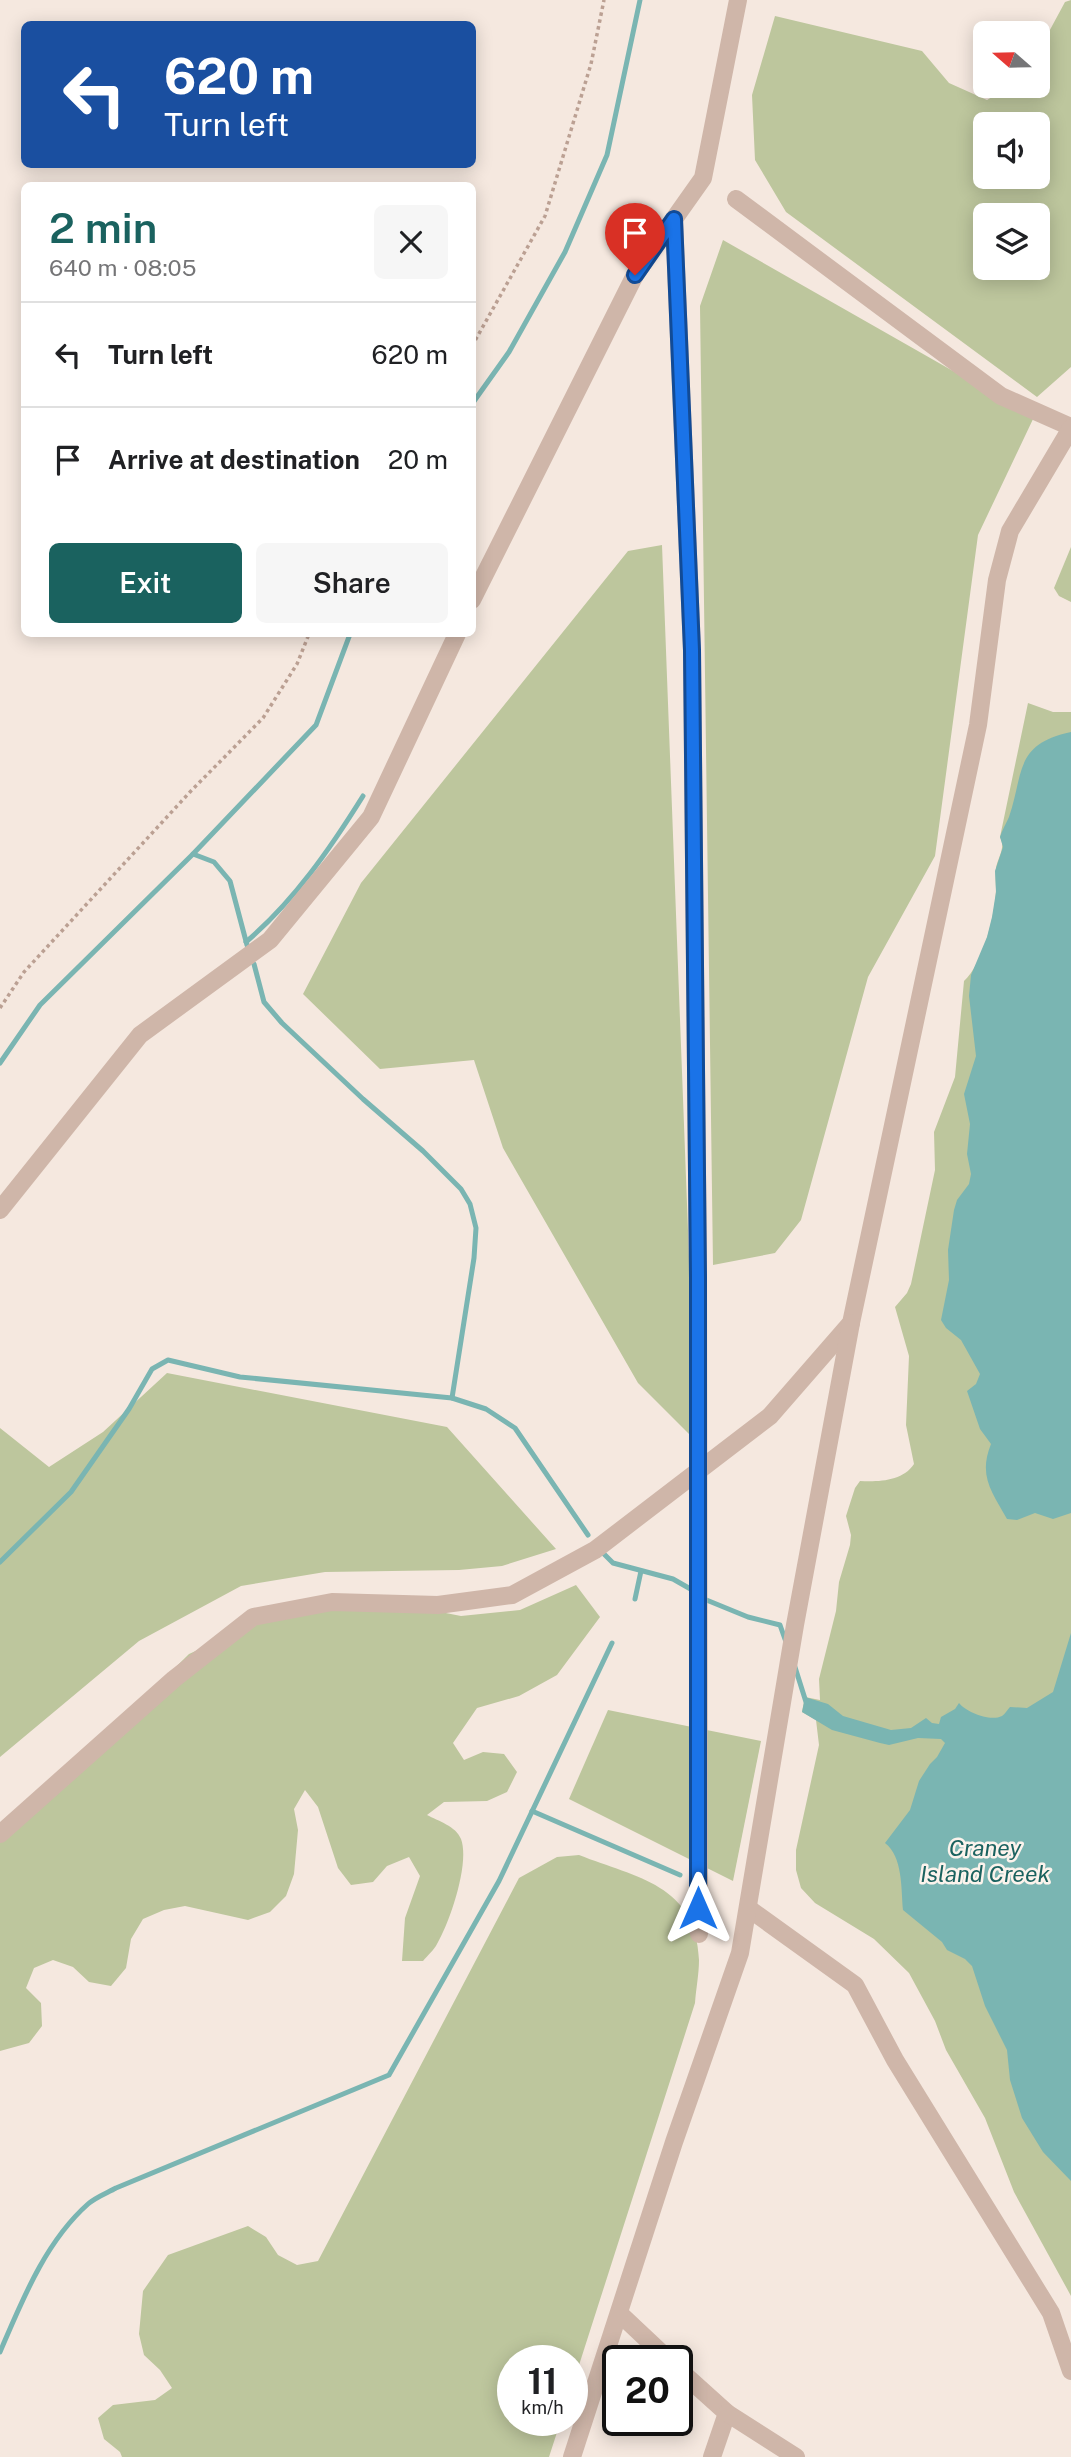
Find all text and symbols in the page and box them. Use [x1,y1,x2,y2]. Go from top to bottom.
north arrow [973,21,1050,98]
map controls [973,21,1050,280]
text: 620 m [164,47,314,105]
icon: left [49,49,140,140]
text: Turn left [164,106,289,143]
button: sound [973,112,1050,189]
text: 2 min [49,203,157,252]
pin [605,203,665,275]
button: layers [973,203,1050,280]
button: close [374,205,448,279]
icon: arrive [616,214,654,252]
text: 640 m · 08:05 [49,254,196,281]
icon: left [49,336,87,374]
text: Turn left [108,339,213,370]
text: 620 m [372,339,448,370]
icon: arrive [49,441,87,479]
text: Arrive at destination [108,444,360,475]
text: 20 m [388,444,448,475]
button: Exit [49,543,242,623]
button: Share [256,543,448,623]
water label: Craney Island Creek [920,1834,1050,1887]
position arrow [661,1871,735,1945]
speed limit sign: 20 [602,2345,693,2436]
text: 11 [528,2361,557,2402]
text: km/h [521,2397,564,2418]

